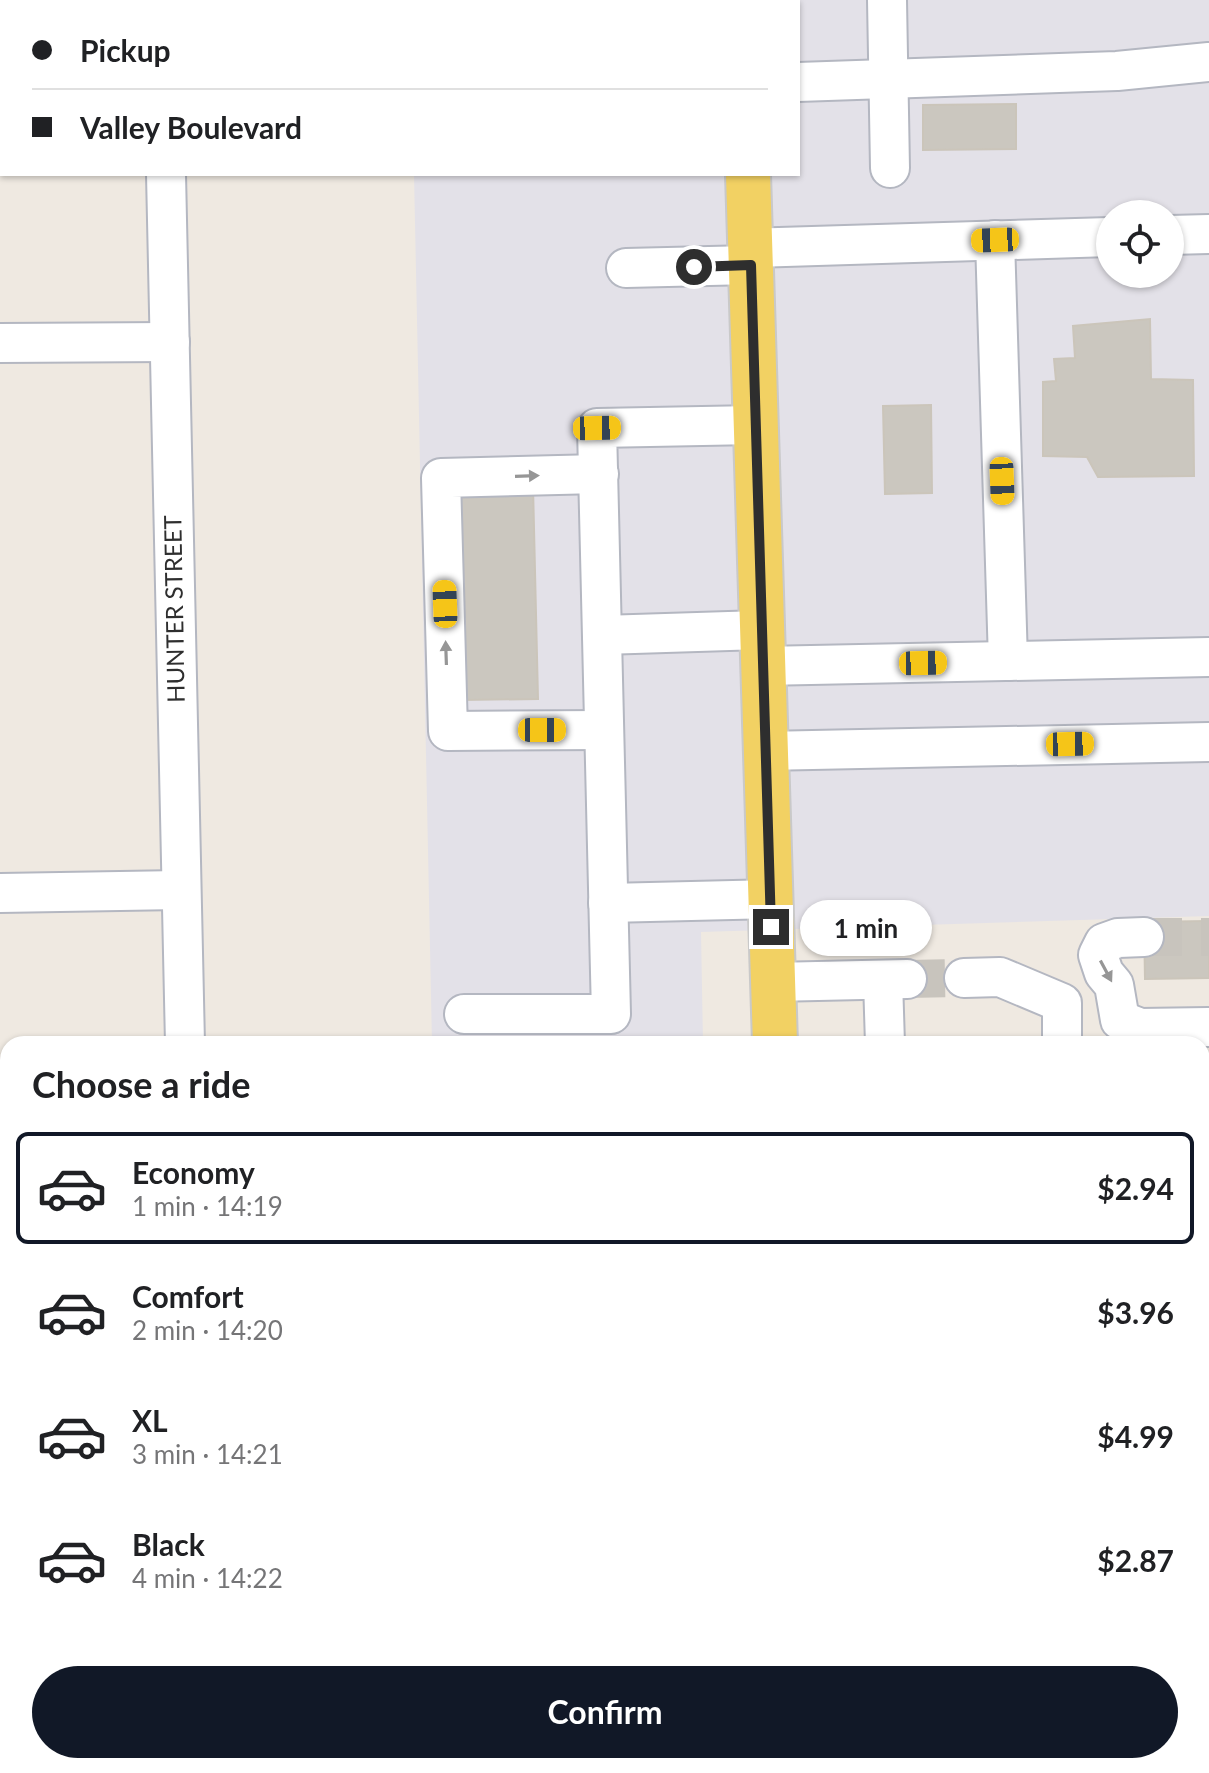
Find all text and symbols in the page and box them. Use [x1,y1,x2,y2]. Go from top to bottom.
text: Pickup [80,32,171,68]
text: Valley Boulevard [80,109,302,145]
map controls [1096,200,1184,288]
button: locate [1096,200,1184,288]
car [971,227,1019,253]
route start [676,249,712,285]
car [573,416,621,440]
car [989,457,1015,505]
one-way arrow [515,469,540,482]
street label: HUNTER STREET [157,515,190,703]
car [432,580,458,628]
one-way arrow [440,640,453,665]
car [899,651,947,675]
car [518,718,566,742]
car [1046,732,1094,756]
callout: 1 min [799,899,931,955]
route end [753,909,789,945]
text: 1 min [834,912,898,944]
one-way arrow [1098,960,1112,982]
text: Choose a ride [32,1062,251,1106]
icon: car [36,1152,108,1224]
text: Economy [132,1154,255,1190]
text: $2.94 [1097,1170,1174,1206]
text: 1 min · 14:19 [132,1190,283,1222]
icon: car [36,1276,108,1348]
text: Comfort [132,1278,244,1314]
text: $3.96 [1097,1294,1174,1330]
text: 2 min · 14:20 [132,1314,283,1346]
icon: car [36,1400,108,1472]
text: XL [132,1402,168,1438]
text: $4.99 [1097,1418,1174,1454]
text: 3 min · 14:21 [132,1438,283,1470]
icon: car [36,1524,108,1596]
text: Black [132,1526,205,1562]
text: $2.87 [1097,1542,1174,1578]
text: 4 min · 14:22 [132,1562,283,1594]
button: Confirm [32,1666,1178,1758]

